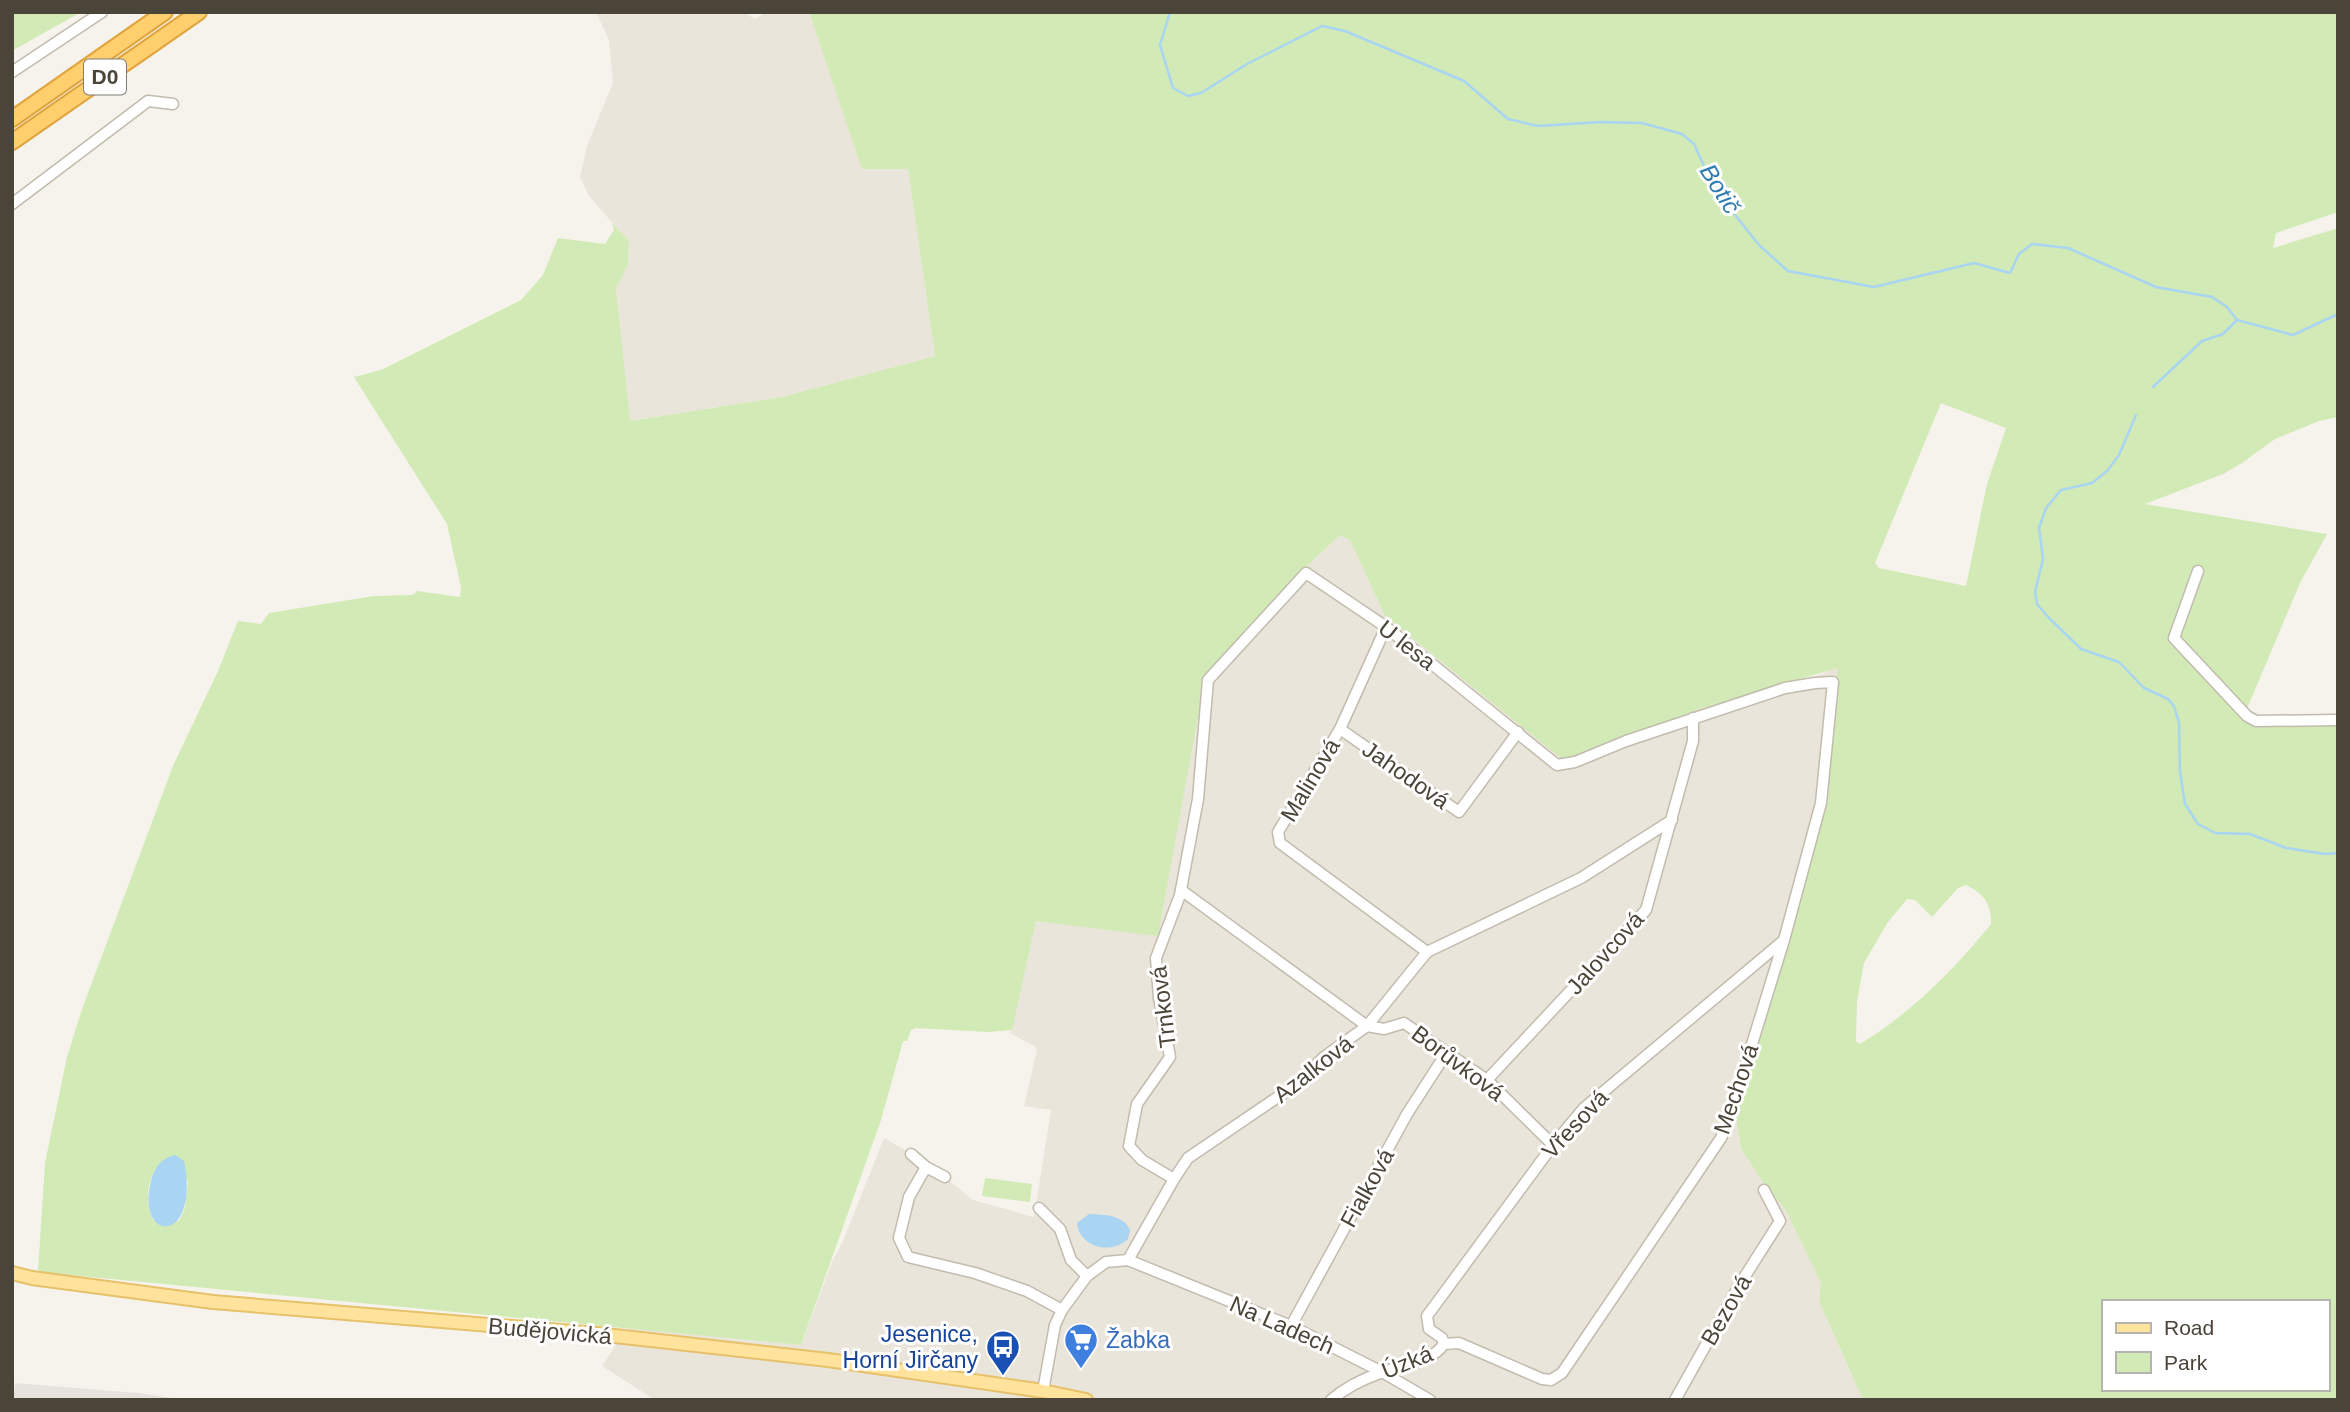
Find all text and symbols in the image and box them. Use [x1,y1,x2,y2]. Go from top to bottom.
road number: D0 [84,60,126,94]
water label: Botič [1695,159,1746,219]
street label: U lesa [1373,615,1441,675]
street label: Malinová [1275,734,1345,826]
street label: Jahodová [1358,736,1454,814]
street label: Jalovcová [1561,906,1649,1000]
street label: Trnková [1145,964,1181,1049]
street label: Borůvková [1407,1020,1509,1106]
street label: Azalková [1268,1030,1358,1108]
street label: Mechová [1709,1040,1764,1137]
street label: Vřesová [1537,1084,1613,1164]
street label: Fialková [1335,1144,1399,1232]
street label: Bezová [1696,1270,1757,1350]
street label: Na Ladech [1226,1290,1338,1360]
legend [2102,1300,2329,1391]
street label: Budějovická [487,1313,613,1349]
text: Road [2164,1316,2214,1339]
place label: Jesenice, Horní Jirčany [843,1321,979,1373]
supermarket icon: Žabka [1062,1321,1100,1370]
place label: Žabka [1106,1327,1170,1353]
bus stop icon: Jesenice, Horní Jirčany [984,1328,1022,1377]
street label: Úzká [1378,1340,1436,1384]
text: Park [2164,1351,2208,1374]

